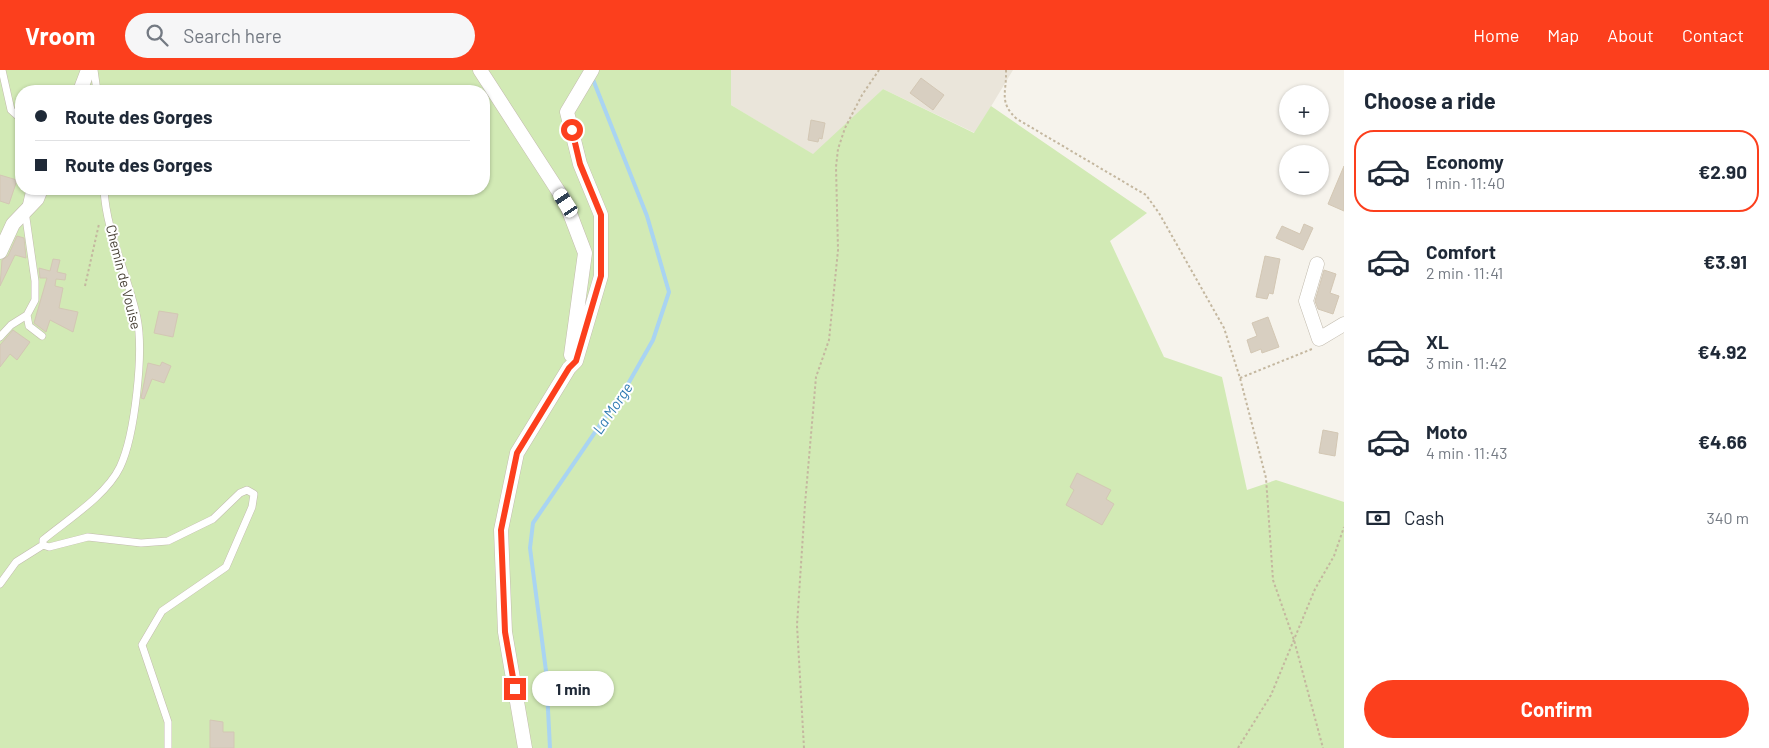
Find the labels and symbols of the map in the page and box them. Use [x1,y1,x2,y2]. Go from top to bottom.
route start [561,119,583,141]
car [551,186,580,220]
street label: Chemin de Vouise [103,223,145,331]
water label: La Morge [588,379,636,437]
callout: 1 min [532,672,615,706]
route end [504,678,526,700]

